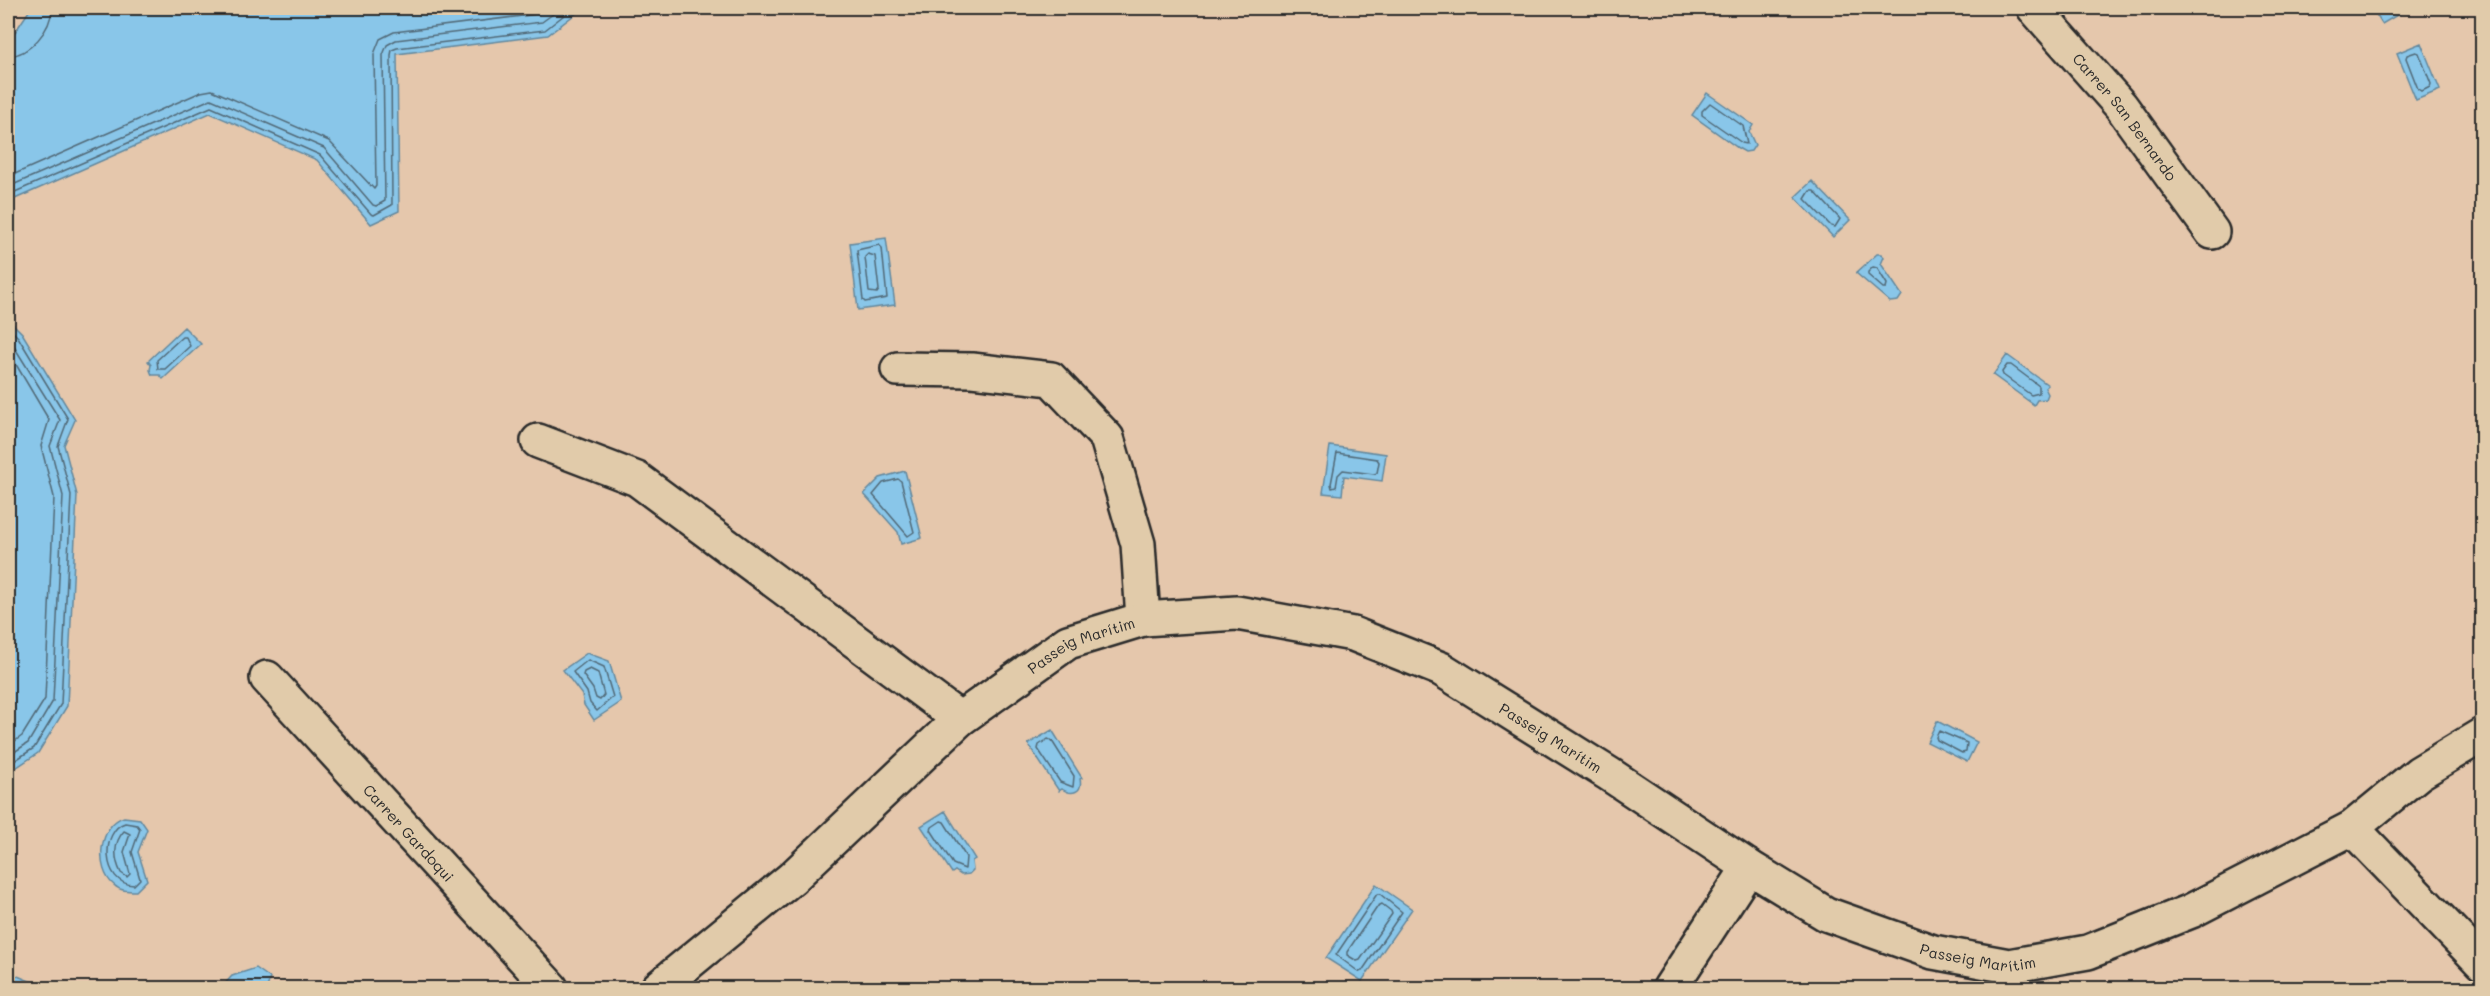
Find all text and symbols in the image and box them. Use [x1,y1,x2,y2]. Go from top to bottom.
street label: Carrer San Bernardo [2069,49,2182,185]
street label: Passeig Marítim [1023,612,1137,678]
street label: Passeig Marítim [1496,698,1606,777]
street label: Carrer Gardoqui [359,780,459,886]
street label: Passeig Marítim [1917,938,2037,976]

